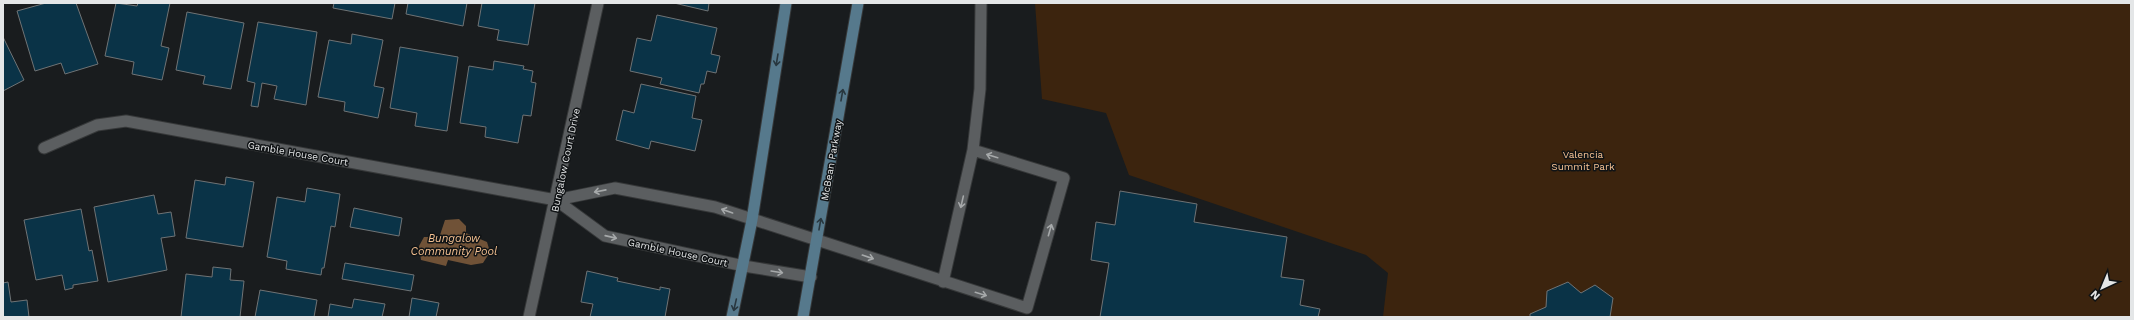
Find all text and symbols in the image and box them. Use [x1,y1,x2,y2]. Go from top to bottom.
one-way arrow [773,53,781,66]
one-way arrow [838,89,846,102]
street label: Bungalow Court Drive [549,107,582,213]
street label: McBean Parkway [819,118,844,201]
street label: Gamble House Court [247,139,350,168]
park label: Valencia Summit Park [1551,149,1615,172]
one-way arrow [986,152,999,159]
one-way arrow [593,188,606,196]
one-way arrow [957,195,965,208]
one-way arrow [721,207,733,215]
one-way arrow [816,217,824,230]
one-way arrow [1047,224,1054,237]
water label: Bungalow Community Pool [411,232,498,258]
one-way arrow [605,234,618,242]
street label: Gamble House Court [627,237,730,269]
one-way arrow [861,254,874,261]
one-way arrow [770,268,783,276]
north arrow [2082,268,2122,308]
text: N [2088,287,2103,302]
one-way arrow [974,291,987,298]
one-way arrow [730,298,738,311]

